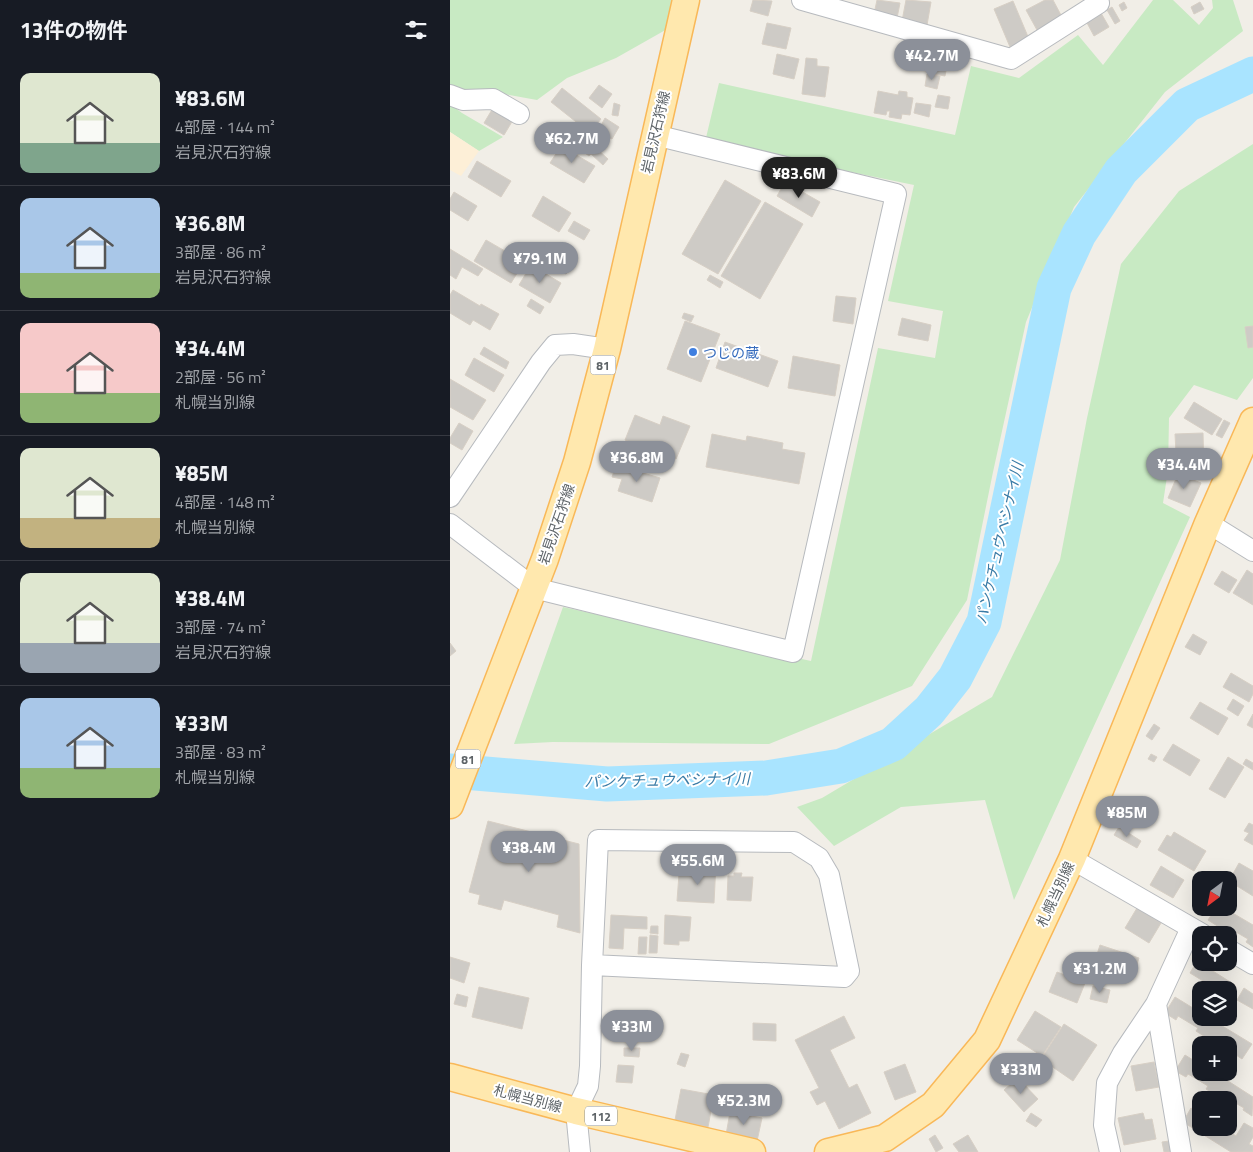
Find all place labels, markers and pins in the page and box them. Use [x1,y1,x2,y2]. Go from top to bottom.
pin: ¥42.7M [891,38,973,81]
pin: ¥62.7M [531,121,613,164]
pin: ¥83.6M [758,156,840,199]
pin: ¥79.1M [499,242,581,284]
place label: つじの蔵 [703,342,759,363]
marker: つじの蔵 [687,346,699,358]
pin: ¥36.8M [596,440,678,483]
pin: ¥34.4M [1143,448,1225,490]
pin: ¥85M [1097,796,1157,838]
pin: ¥38.4M [488,830,570,873]
pin: ¥55.6M [657,844,739,886]
pin: ¥31.2M [1059,952,1141,994]
pin: ¥33M [602,1010,662,1052]
pin: ¥33M [991,1052,1051,1095]
pin: ¥52.3M [703,1084,785,1126]

